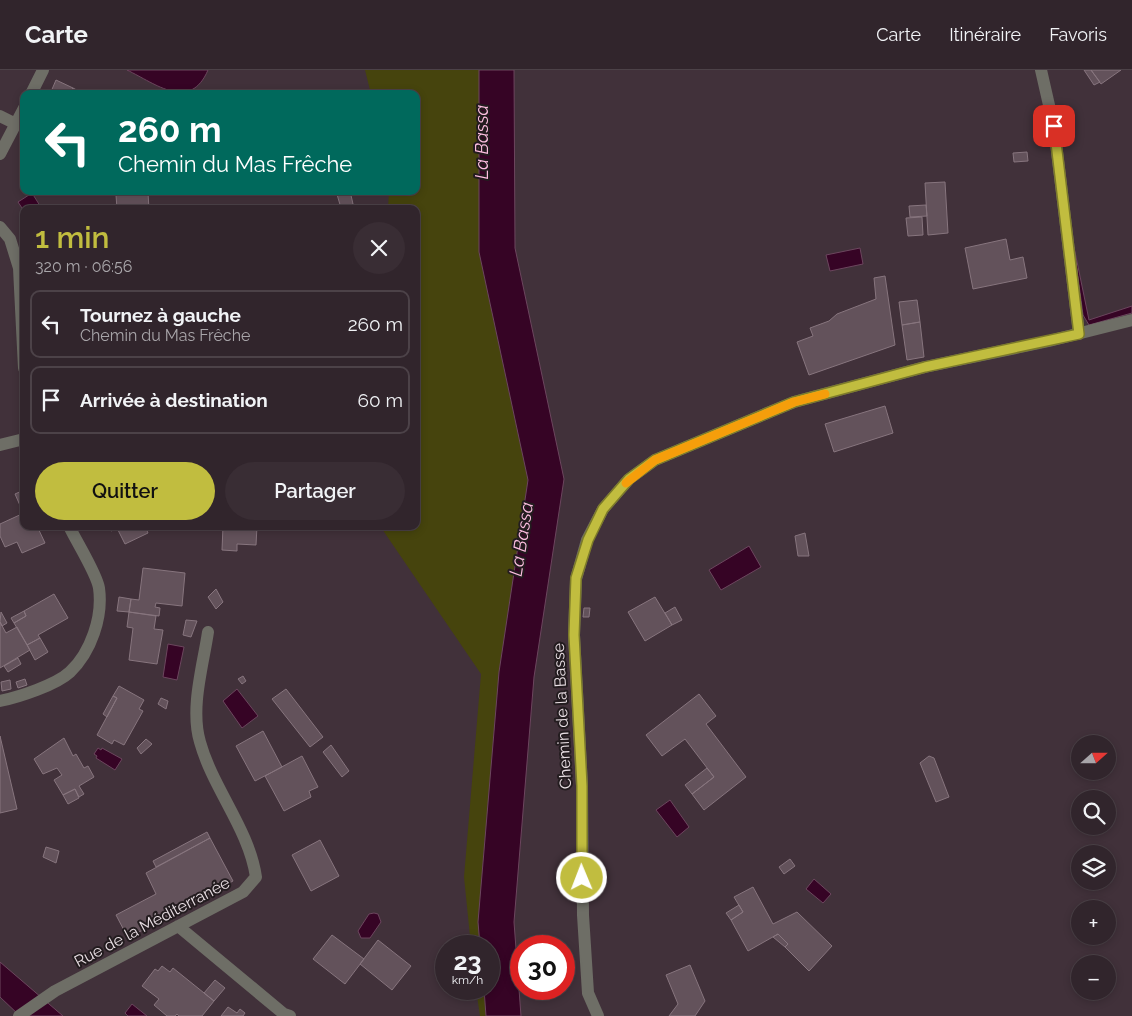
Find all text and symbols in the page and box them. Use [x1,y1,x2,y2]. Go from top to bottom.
text: Carte [25,20,88,49]
text: Carte [876,24,921,45]
text: Itinéraire [949,24,1021,45]
text: Favoris [1049,24,1107,45]
water label: La Bassa [471,104,492,179]
pin [1033,105,1075,147]
text: 260 m [118,109,221,150]
icon: left [35,110,100,175]
icon: arrive [1040,112,1068,140]
text: Chemin du Mas Frêche [118,151,352,177]
text: 1 min [35,220,110,255]
button: close [353,222,405,274]
text: 320 m · 06:56 [35,257,132,276]
text: Tournez à gauche [80,304,241,326]
icon: left [37,310,65,338]
text: 260 m [348,313,403,335]
text: Chemin du Mas Frêche [80,326,250,345]
icon: arrive [37,386,65,414]
text: Arrivée à destination [80,389,268,411]
text: 60 m [358,389,403,411]
button: Quitter [35,462,215,520]
button: Partager [225,462,405,520]
water label: La Bassa [505,500,537,578]
street label: Chemin de la Basse [549,643,575,789]
north arrow [1071,735,1116,780]
map controls [1071,735,1116,1000]
button: search [1071,790,1116,835]
button: layers [1071,845,1116,890]
position arrow [555,851,607,903]
street label: Rue de la Méditerranée [71,873,233,971]
button: + [1071,900,1116,945]
speed limit sign: 30 [510,935,575,1000]
text: 23 [453,946,482,976]
button: − [1071,955,1116,1000]
text: km/h [452,973,483,987]

